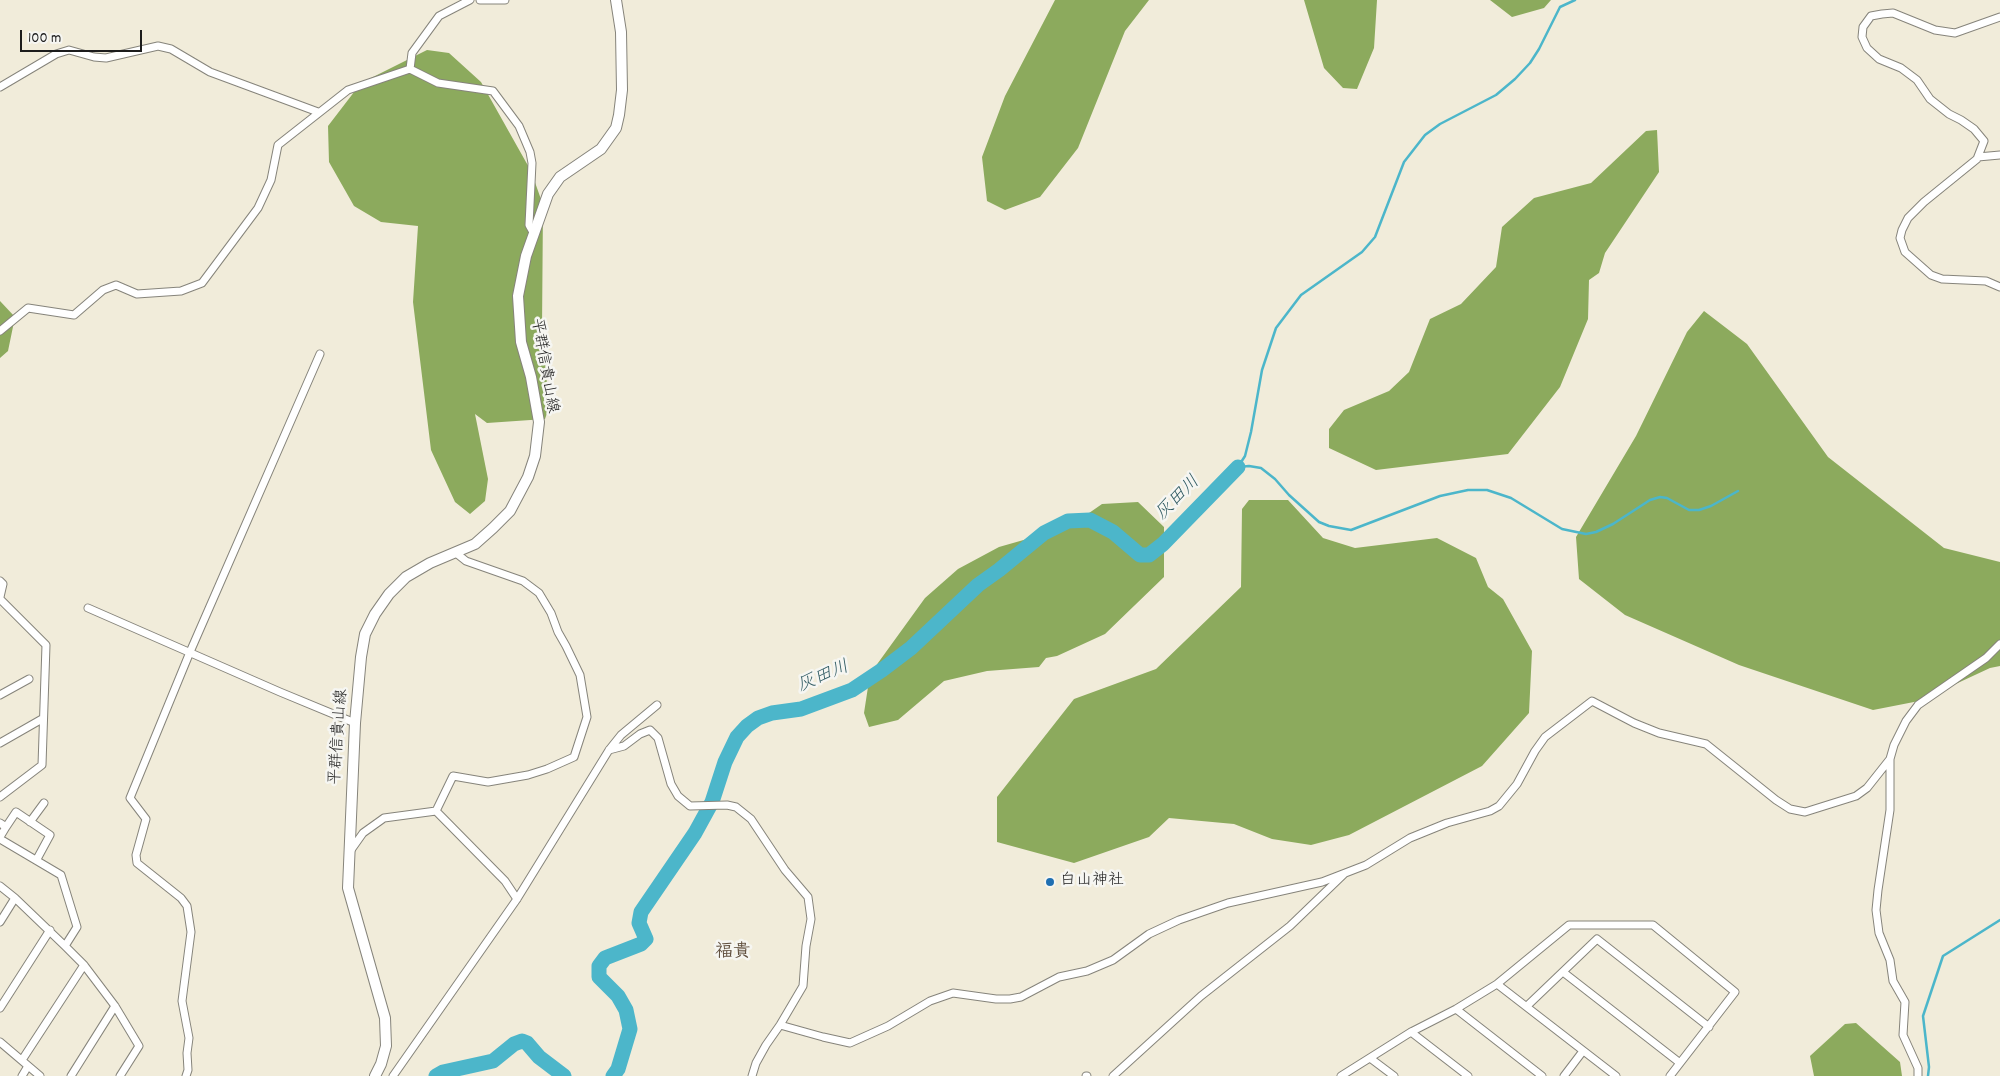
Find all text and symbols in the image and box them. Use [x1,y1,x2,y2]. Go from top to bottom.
scale bar [22,20,145,52]
text: 100 m [28,28,61,50]
street label: 平群信貴山線 [525,317,561,415]
water label: 灰田川 [1152,472,1206,526]
water label: 灰田川 [795,658,853,698]
street label: 平群信貴山線 [327,688,353,786]
place label: 白山神社 [1060,872,1124,892]
marker: 白山神社 [1044,876,1056,888]
district label: 福貴 [715,943,751,965]

